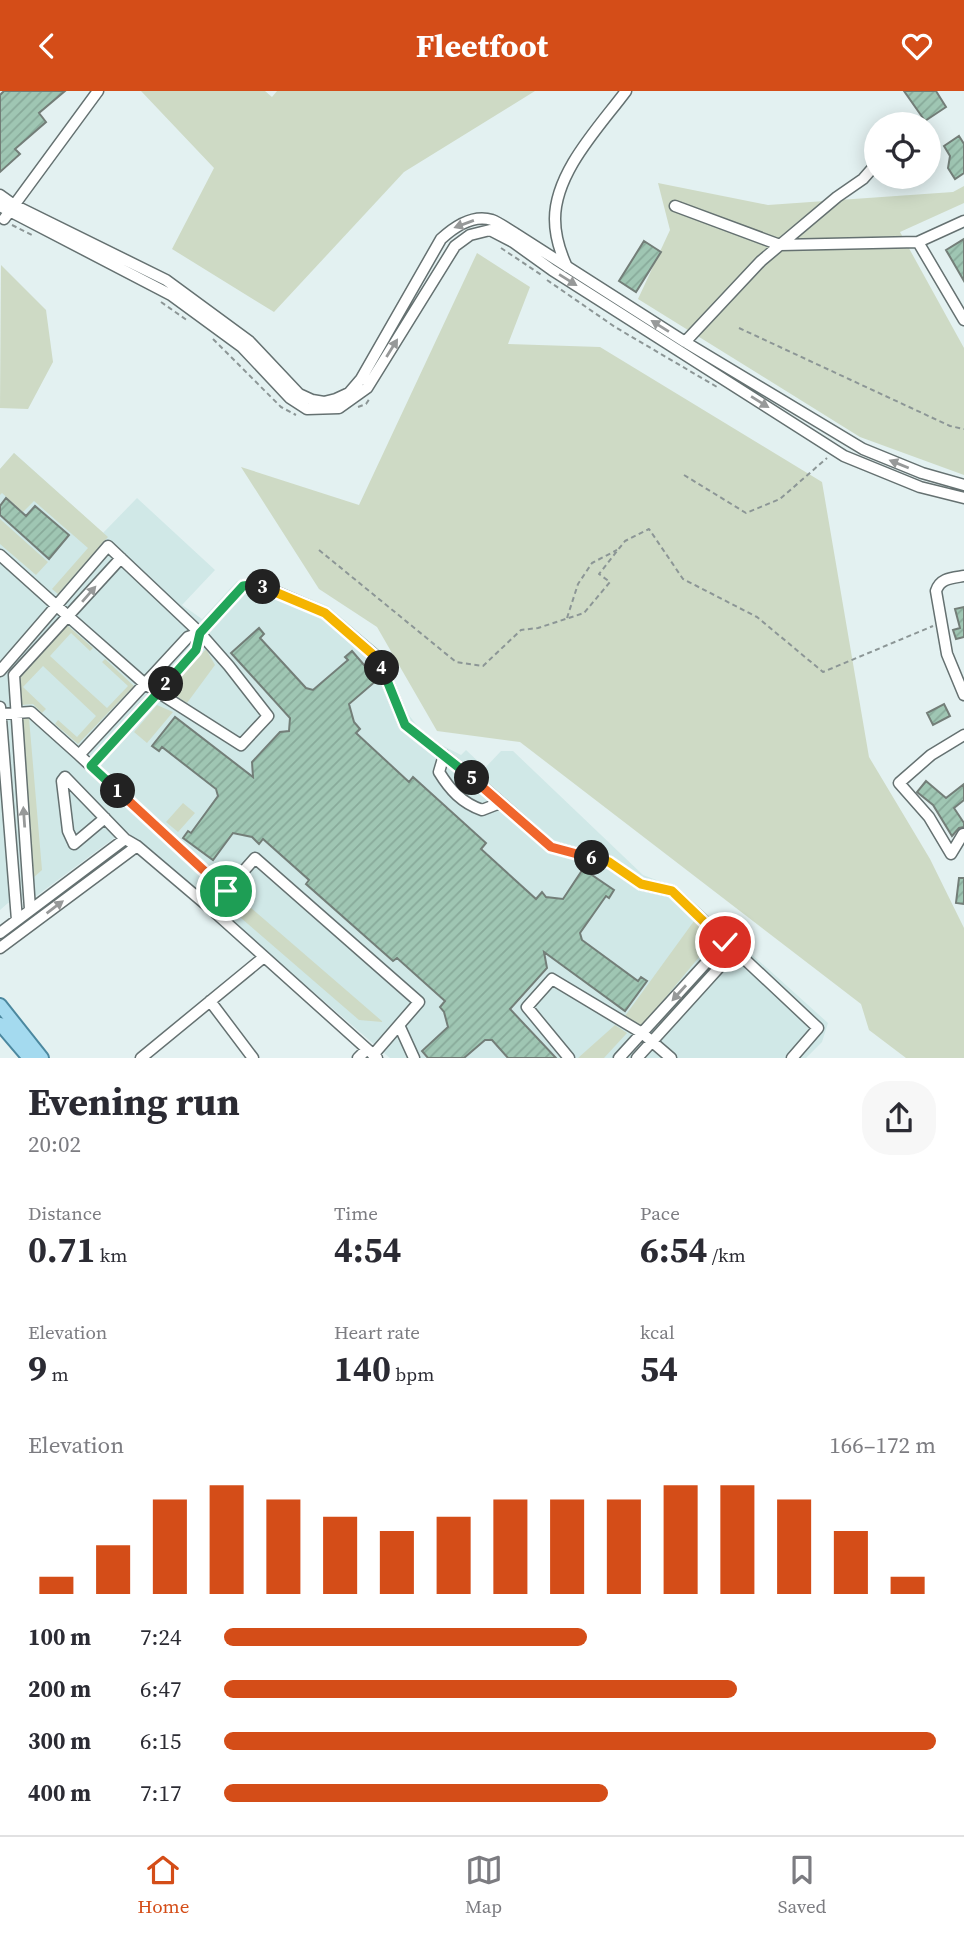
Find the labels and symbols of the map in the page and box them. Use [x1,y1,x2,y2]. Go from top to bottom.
one-way arrow [454,219,475,230]
one-way arrow [559,274,578,287]
one-way arrow [650,320,670,333]
one-way arrow [385,338,398,357]
one-way arrow [751,396,770,409]
one-way arrow [889,458,910,469]
pin: 3 [246,569,280,605]
one-way arrow [81,586,96,603]
pin: 4 [364,651,400,685]
pin: 2 [148,667,184,701]
pin: 5 [454,761,490,795]
pin: 1 [100,773,136,809]
one-way arrow [18,806,29,828]
pin: 6 [574,841,610,875]
pin [196,861,256,921]
one-way arrow [46,900,64,914]
pin [695,912,755,972]
one-way arrow [671,984,687,1002]

